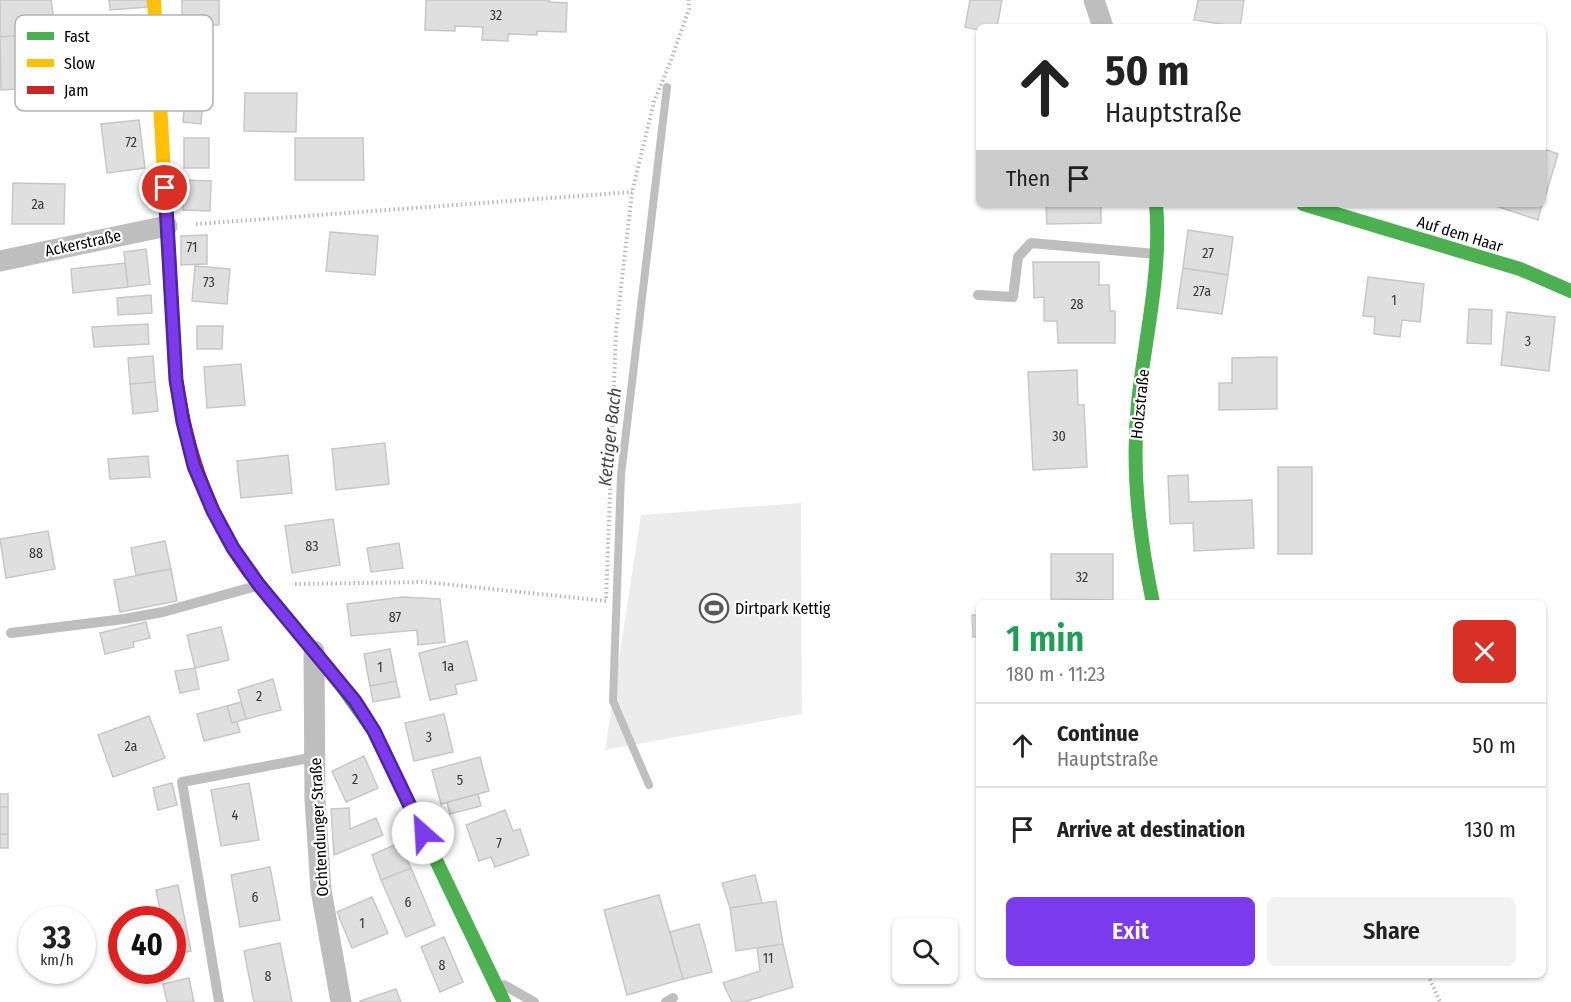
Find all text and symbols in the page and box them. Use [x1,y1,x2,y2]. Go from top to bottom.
house number: 32 [490,7,502,24]
legend [15,15,213,111]
text: Fast [64,27,91,46]
text: 50 m [1105,46,1189,96]
icon: ahead [1006,48,1084,126]
text: Slow [64,54,95,73]
text: Jam [64,81,89,100]
text: Hauptstraße [1105,97,1242,129]
house number: 72 [125,134,137,151]
pin [139,162,190,213]
icon: arrive [1062,162,1095,195]
text: Then [1006,165,1050,192]
icon: arrive [148,171,181,204]
house number: 2a [32,196,45,213]
street label: Auf dem Haar [1415,212,1506,256]
street label: Ackerstraße [43,226,123,260]
house number: 71 [187,239,197,256]
house number: 27 [1202,245,1214,262]
house number: 73 [203,274,215,291]
house number: 27a [1193,283,1211,300]
house number: 1 [1391,292,1397,309]
house number: 28 [1070,296,1084,313]
house number: 3 [1525,333,1531,350]
street label: Holzstraße [1127,368,1153,440]
water label: Kettiger Bach [594,387,626,487]
house number: 30 [1052,428,1066,445]
house number: 83 [305,538,319,555]
house number: 88 [29,545,43,562]
house number: 32 [1076,569,1088,586]
sports icon: Dirtpark Kettig [698,592,730,624]
place label: Dirtpark Kettig [735,599,831,618]
house number: 87 [389,609,402,626]
text: 1 min [1006,617,1084,661]
button: close [1453,620,1516,683]
house number: 1a [442,658,454,675]
house number: 1 [377,659,383,676]
text: 180 m · 11:23 [1006,662,1105,686]
house number: 2 [256,688,262,705]
text: Continue [1057,720,1139,747]
house number: 3 [426,729,432,746]
icon: ahead [1006,729,1039,762]
text: 50 m [1472,732,1516,759]
house number: 2a [125,738,138,755]
text: Hauptstraße [1057,747,1158,771]
street label: Ochtendunger Straße [306,757,332,897]
house number: 2 [352,771,358,788]
house number: 5 [457,772,463,789]
position arrow [391,801,455,865]
house number: 4 [232,807,239,824]
icon: arrive [1006,813,1039,846]
text: Arrive at destination [1057,816,1245,843]
text: 130 m [1464,816,1516,843]
house number: 7 [496,835,502,852]
house number: 6 [252,889,259,906]
house number: 6 [405,894,412,911]
button: Exit [1006,897,1255,966]
button: Share [1267,897,1516,966]
speed limit sign: 40 [108,906,186,984]
house number: 1 [359,915,365,932]
map controls [892,918,958,984]
button: search [892,918,958,984]
text: 33 [43,920,71,956]
house number: 11 [763,950,773,967]
text: km/h [40,951,74,969]
house number: 8 [439,957,446,974]
house number: 8 [265,968,272,985]

